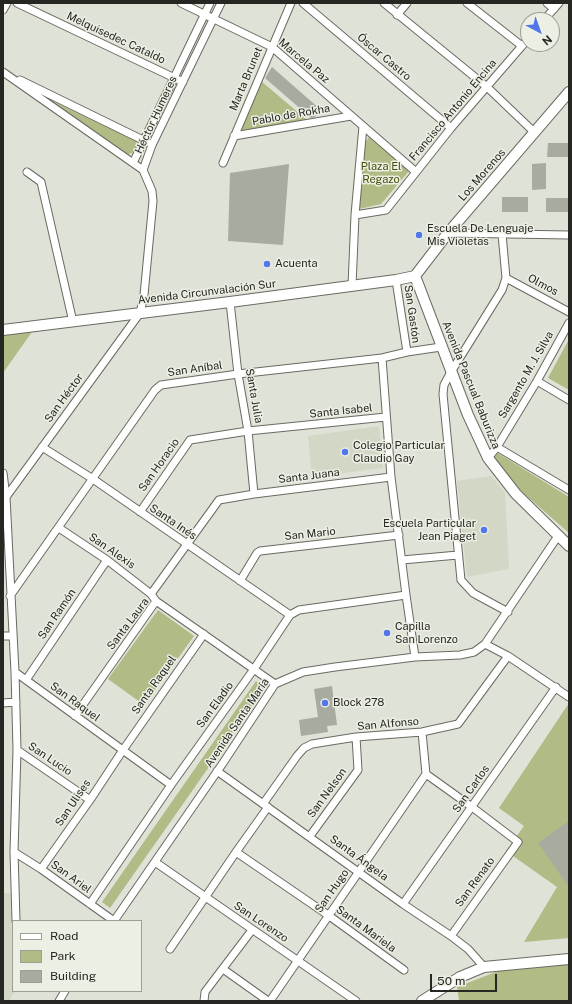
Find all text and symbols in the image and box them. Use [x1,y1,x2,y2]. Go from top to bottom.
street label: Melquisedec Cataldo [65,9,167,67]
north arrow [520,12,560,52]
street label: Óscar Castro [354,31,414,83]
text: N [540,33,554,48]
street label: Marcela Paz [276,36,332,86]
street label: Marta Brunet [227,45,265,113]
street label: Francisco Antonio Encina [407,57,499,163]
street label: Héctor Humeres [132,74,180,156]
street label: Pablo de Rokha [251,102,331,128]
street label: Los Morenos [456,146,508,204]
park label: Plaza El Regazo [361,160,401,186]
place label: Escuela De Lenguaje Mis Violetas [427,222,533,248]
marker: Escuela De Lenguaje Mis Violetas [414,230,424,240]
place label: Acuenta [275,257,318,271]
marker: Acuenta [262,259,272,269]
street label: Olmos [526,272,560,298]
street label: Avenida Circunvalación Sur [137,277,277,307]
street label: San Gastón [401,284,423,344]
street label: Avenida Pascual Baburizza [439,319,503,451]
street label: Sargento M. J. Silva [496,329,556,421]
street label: San Aníbal [167,359,223,379]
street label: Santa Julia [243,368,265,424]
street label: San Héctor [42,371,86,425]
street label: Santa Isabel [309,401,373,421]
street label: San Horacio [136,436,182,494]
place label: Colegio Particular Claudio Gay [353,439,445,465]
marker: Colegio Particular Claudio Gay [340,447,350,457]
street label: Santa Juana [278,466,340,486]
street label: Santa Inés [147,502,199,542]
place label: Escuela Particular Jean Piaget [383,517,476,543]
street label: San Mario [284,525,336,543]
marker: Escuela Particular Jean Piaget [479,525,489,535]
street label: San Alexis [86,530,138,572]
street label: San Ramón [35,586,79,642]
street label: Santa Laura [104,596,152,652]
place label: Capilla San Lorenzo [395,620,458,646]
marker: Capilla San Lorenzo [382,628,392,638]
street label: Santa Raquel [129,653,179,717]
street label: Avenida Santa María [202,676,272,770]
street label: San Eladio [194,679,236,731]
street label: San Raquel [48,680,102,724]
place label: Block 278 [333,696,384,710]
marker: Block 278 [320,698,330,708]
street label: San Alfonso [357,715,419,733]
street label: San Lucio [26,740,74,778]
street label: San Carlos [450,763,492,815]
street label: San Nelson [305,766,349,820]
street label: San Ulises [53,777,93,829]
street label: Santa Ángela [327,832,391,884]
street label: San Renato [452,854,498,910]
street label: San Ariel [48,858,94,896]
street label: San Hugo [312,867,352,915]
street label: San Lorenzo [231,899,291,945]
street label: Santa Mariela [333,903,399,955]
legend [12,920,142,992]
text: Road [50,929,78,943]
text: Park [50,949,76,963]
scale bar [432,966,499,992]
text: Building [50,969,96,983]
text: 50 m [437,974,465,988]

